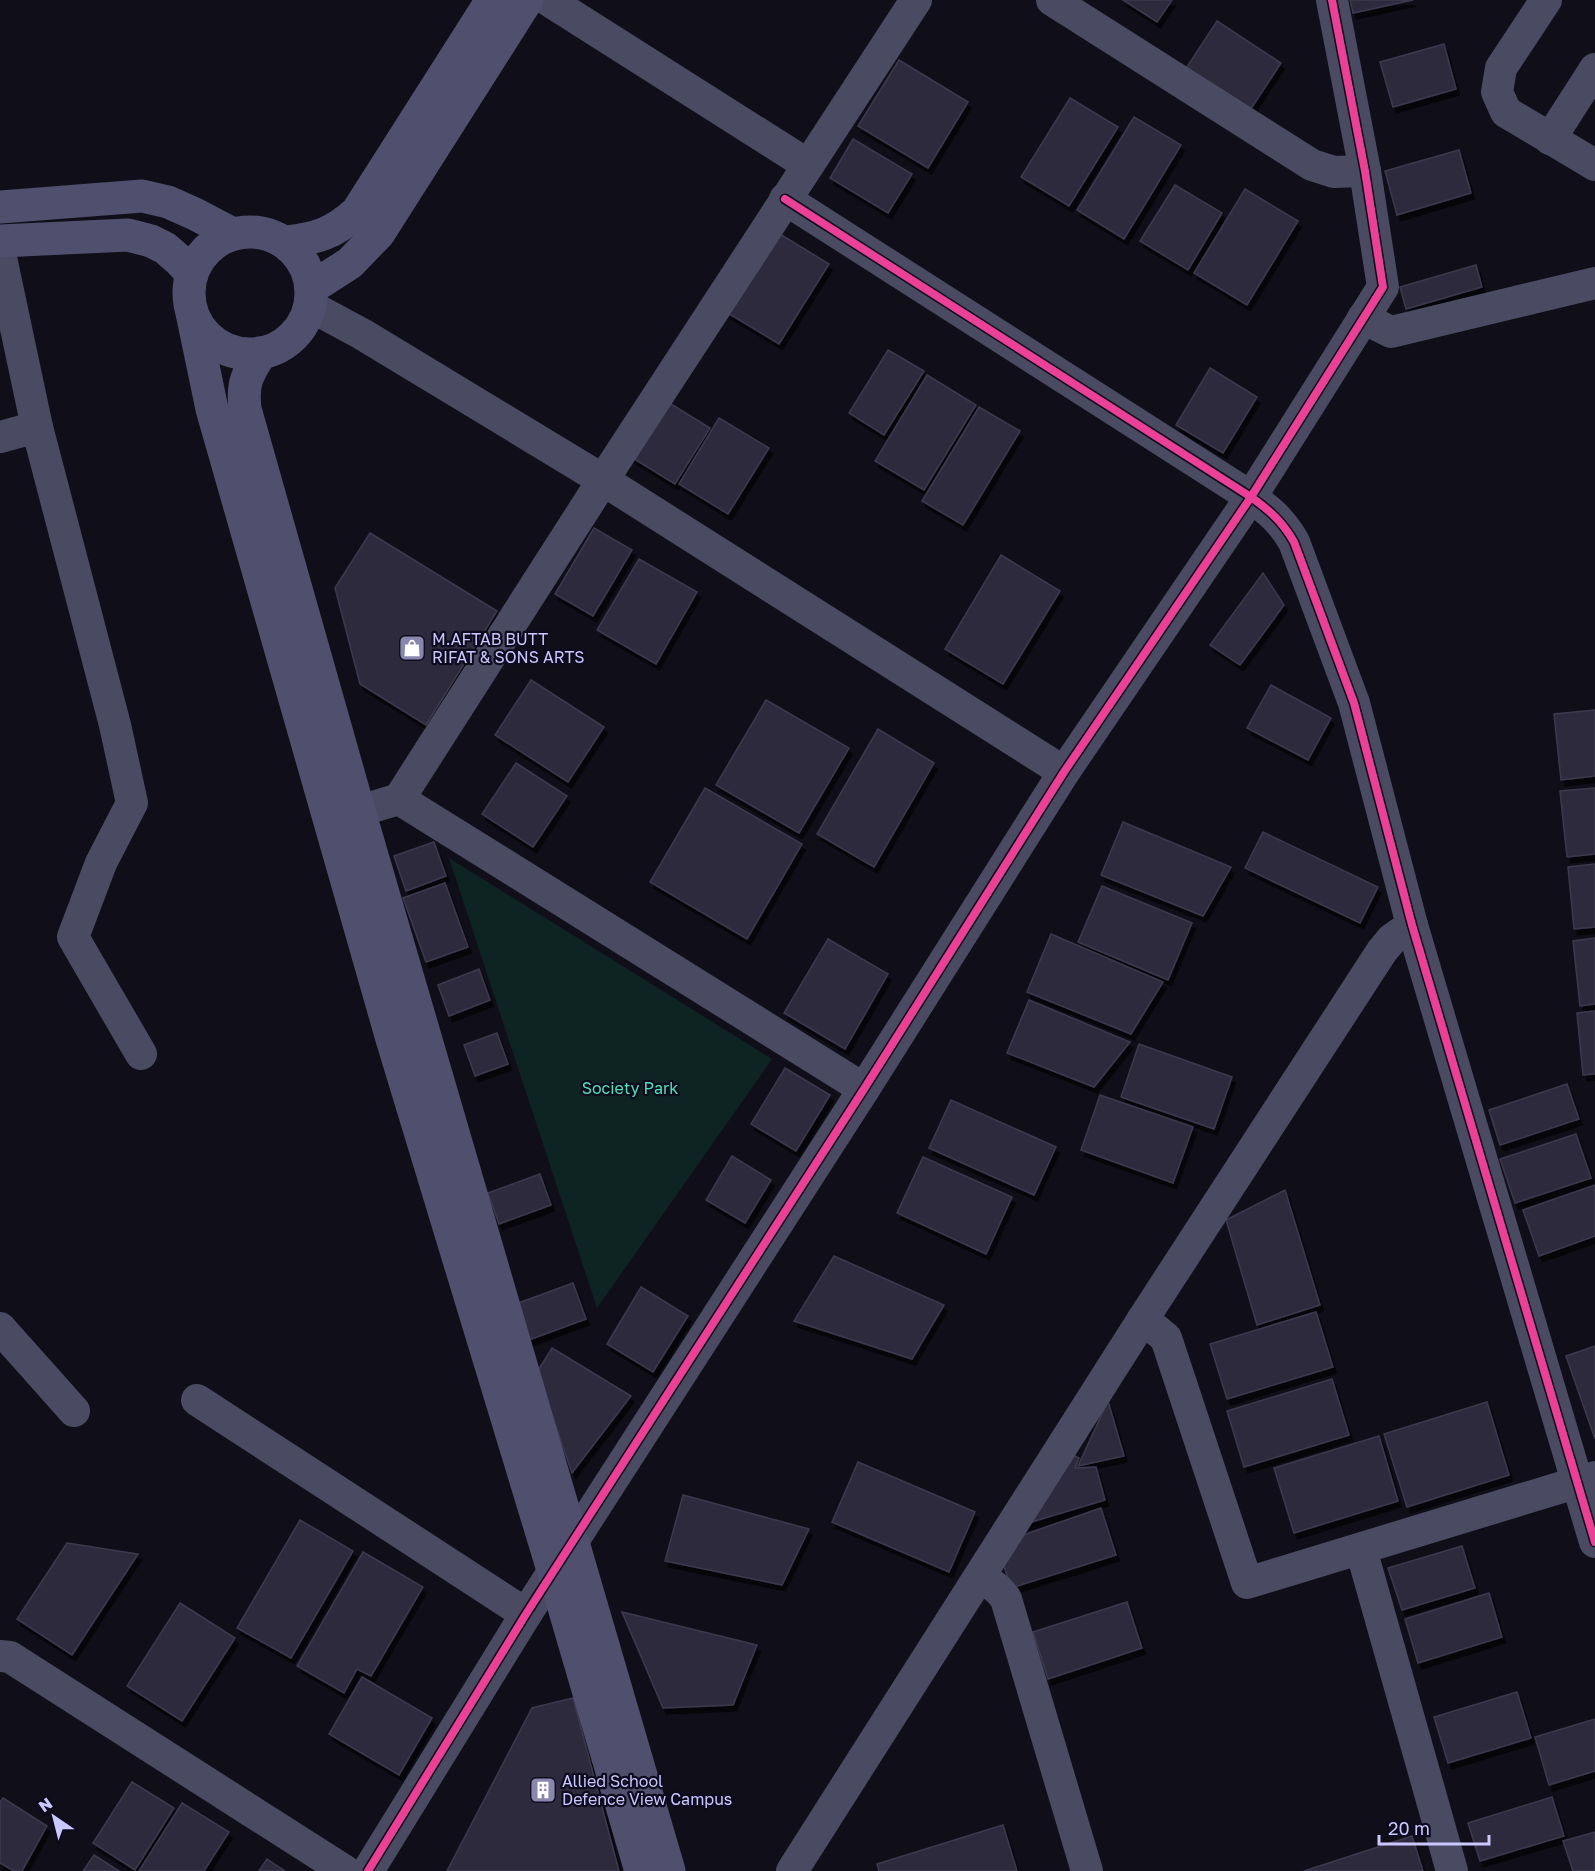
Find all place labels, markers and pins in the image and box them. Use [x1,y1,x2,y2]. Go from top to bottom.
place label: M.AFTAB BUTT RIFAT & SONS ARTS [432,629,584,667]
shop icon: M.AFTAB BUTT RIFAT & SONS ARTS [397,633,427,663]
place label: Allied School Defence View Campus [562,1771,732,1809]
building icon: Allied School Defence View Campus [528,1775,558,1805]

